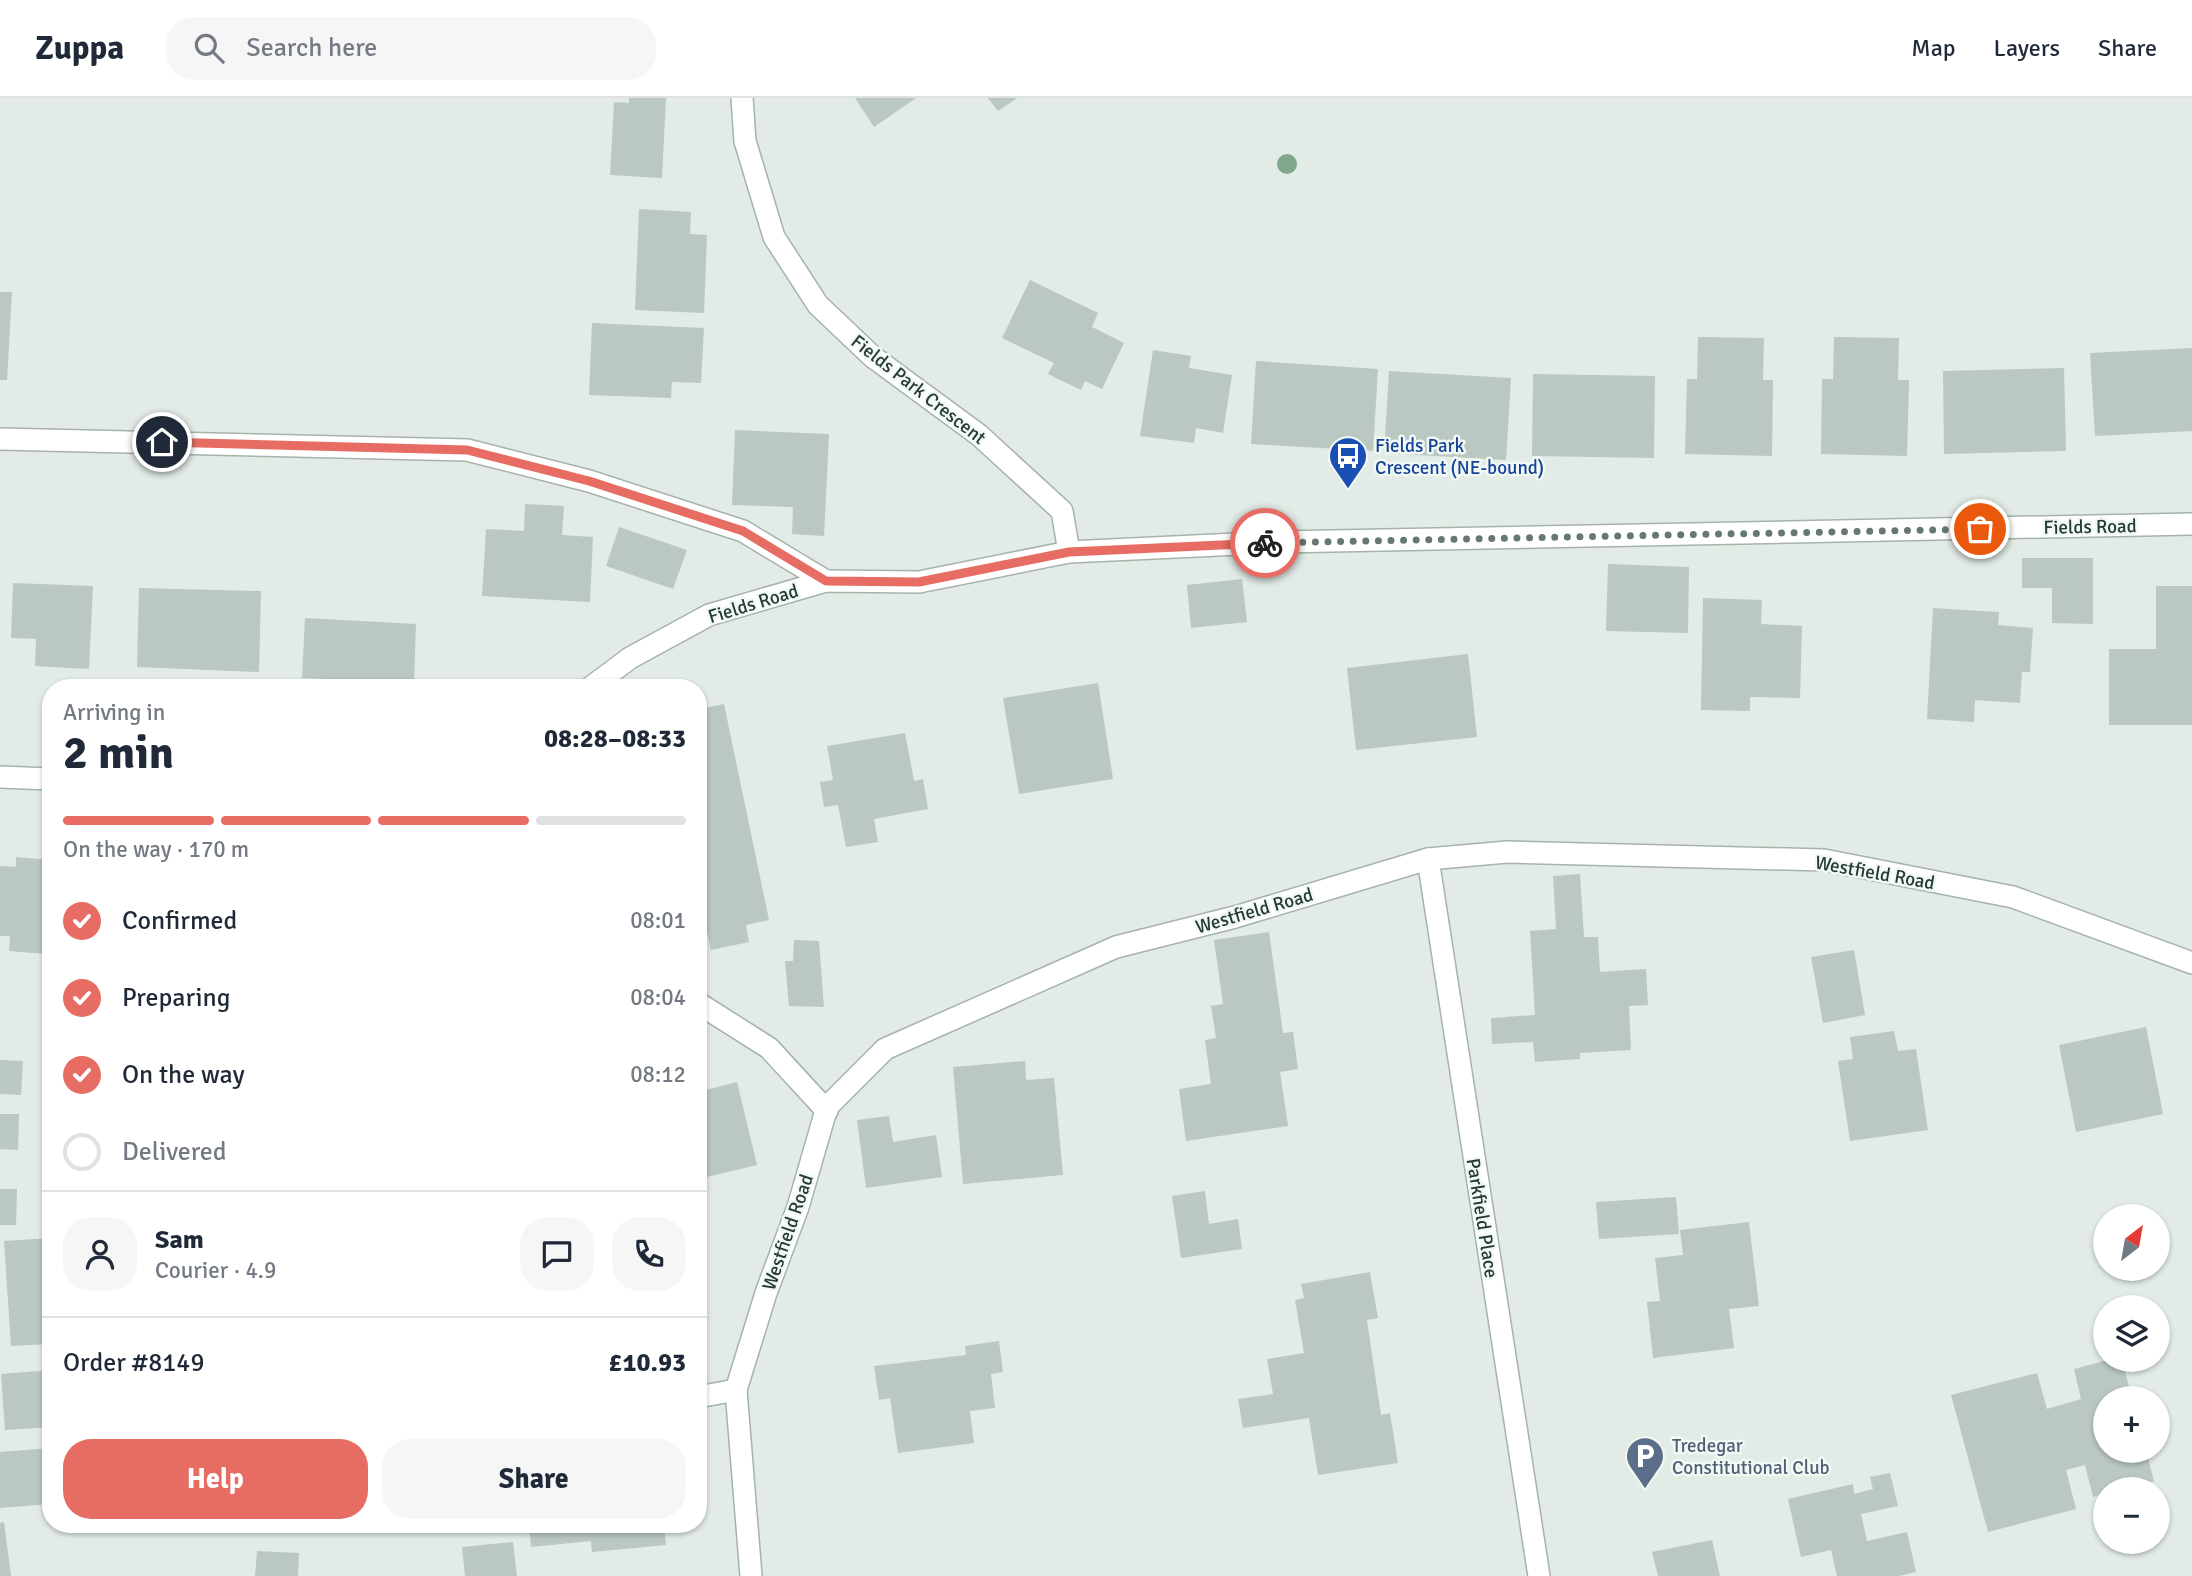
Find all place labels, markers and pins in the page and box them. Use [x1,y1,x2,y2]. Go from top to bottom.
pin [132,412,192,472]
place label: Fields Park Crescent (NE-bound) [1375,434,1544,480]
bus stop icon: Fields Park Crescent (NE-bound) [1327,435,1369,490]
pin [1950,499,2010,559]
place label: Tredegar Constitutional Club [1672,1434,1830,1480]
parking icon: Tredegar Constitutional Club [1624,1435,1666,1490]

